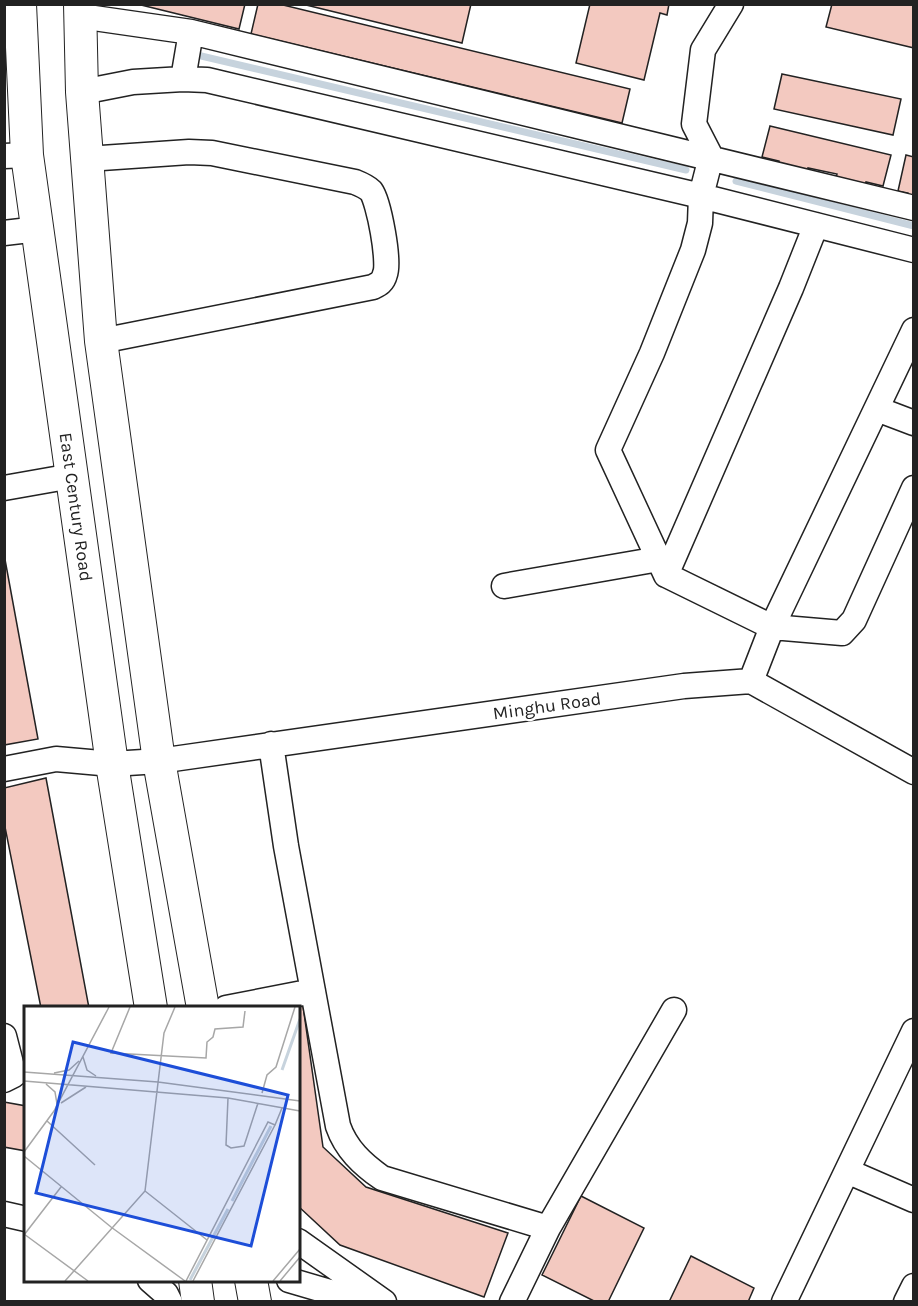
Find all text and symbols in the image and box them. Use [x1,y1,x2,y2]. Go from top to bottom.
street label: East Century Road [55,431,97,583]
street label: Minghu Road [491,688,603,724]
inset map [24,1006,300,1282]

